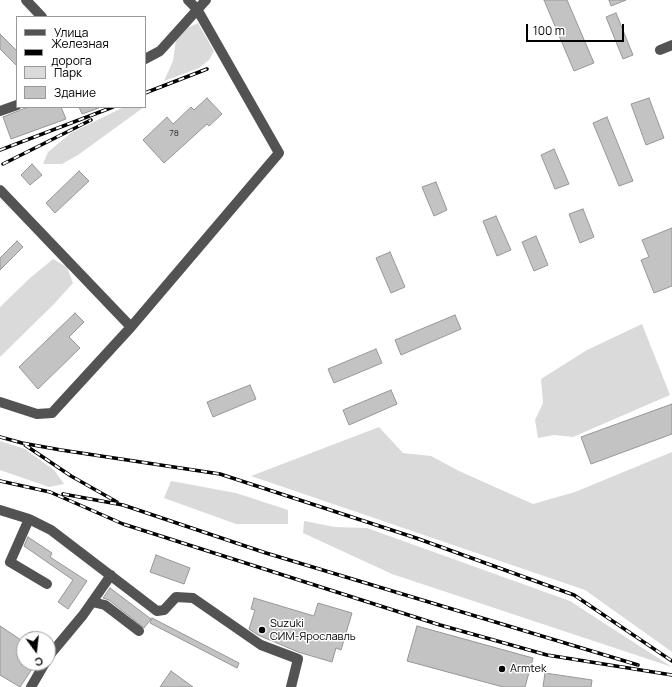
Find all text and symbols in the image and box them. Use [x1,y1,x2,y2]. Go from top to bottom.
legend [16,16,146,108]
scale bar [528,16,626,42]
text: 100 m [533,22,565,39]
text: Улица [54,24,88,41]
text: Железная дорога [51,35,109,69]
text: Парк [54,64,82,81]
text: Здание [54,84,96,101]
house number: 78 [169,128,179,138]
place label: Suzuki СИМ-Ярославль [270,617,356,643]
marker: Suzuki СИМ-Ярославль [257,625,267,635]
north arrow [16,631,56,671]
text: С [33,654,45,670]
place label: Armtek [510,662,546,676]
marker: Armtek [497,664,507,674]

